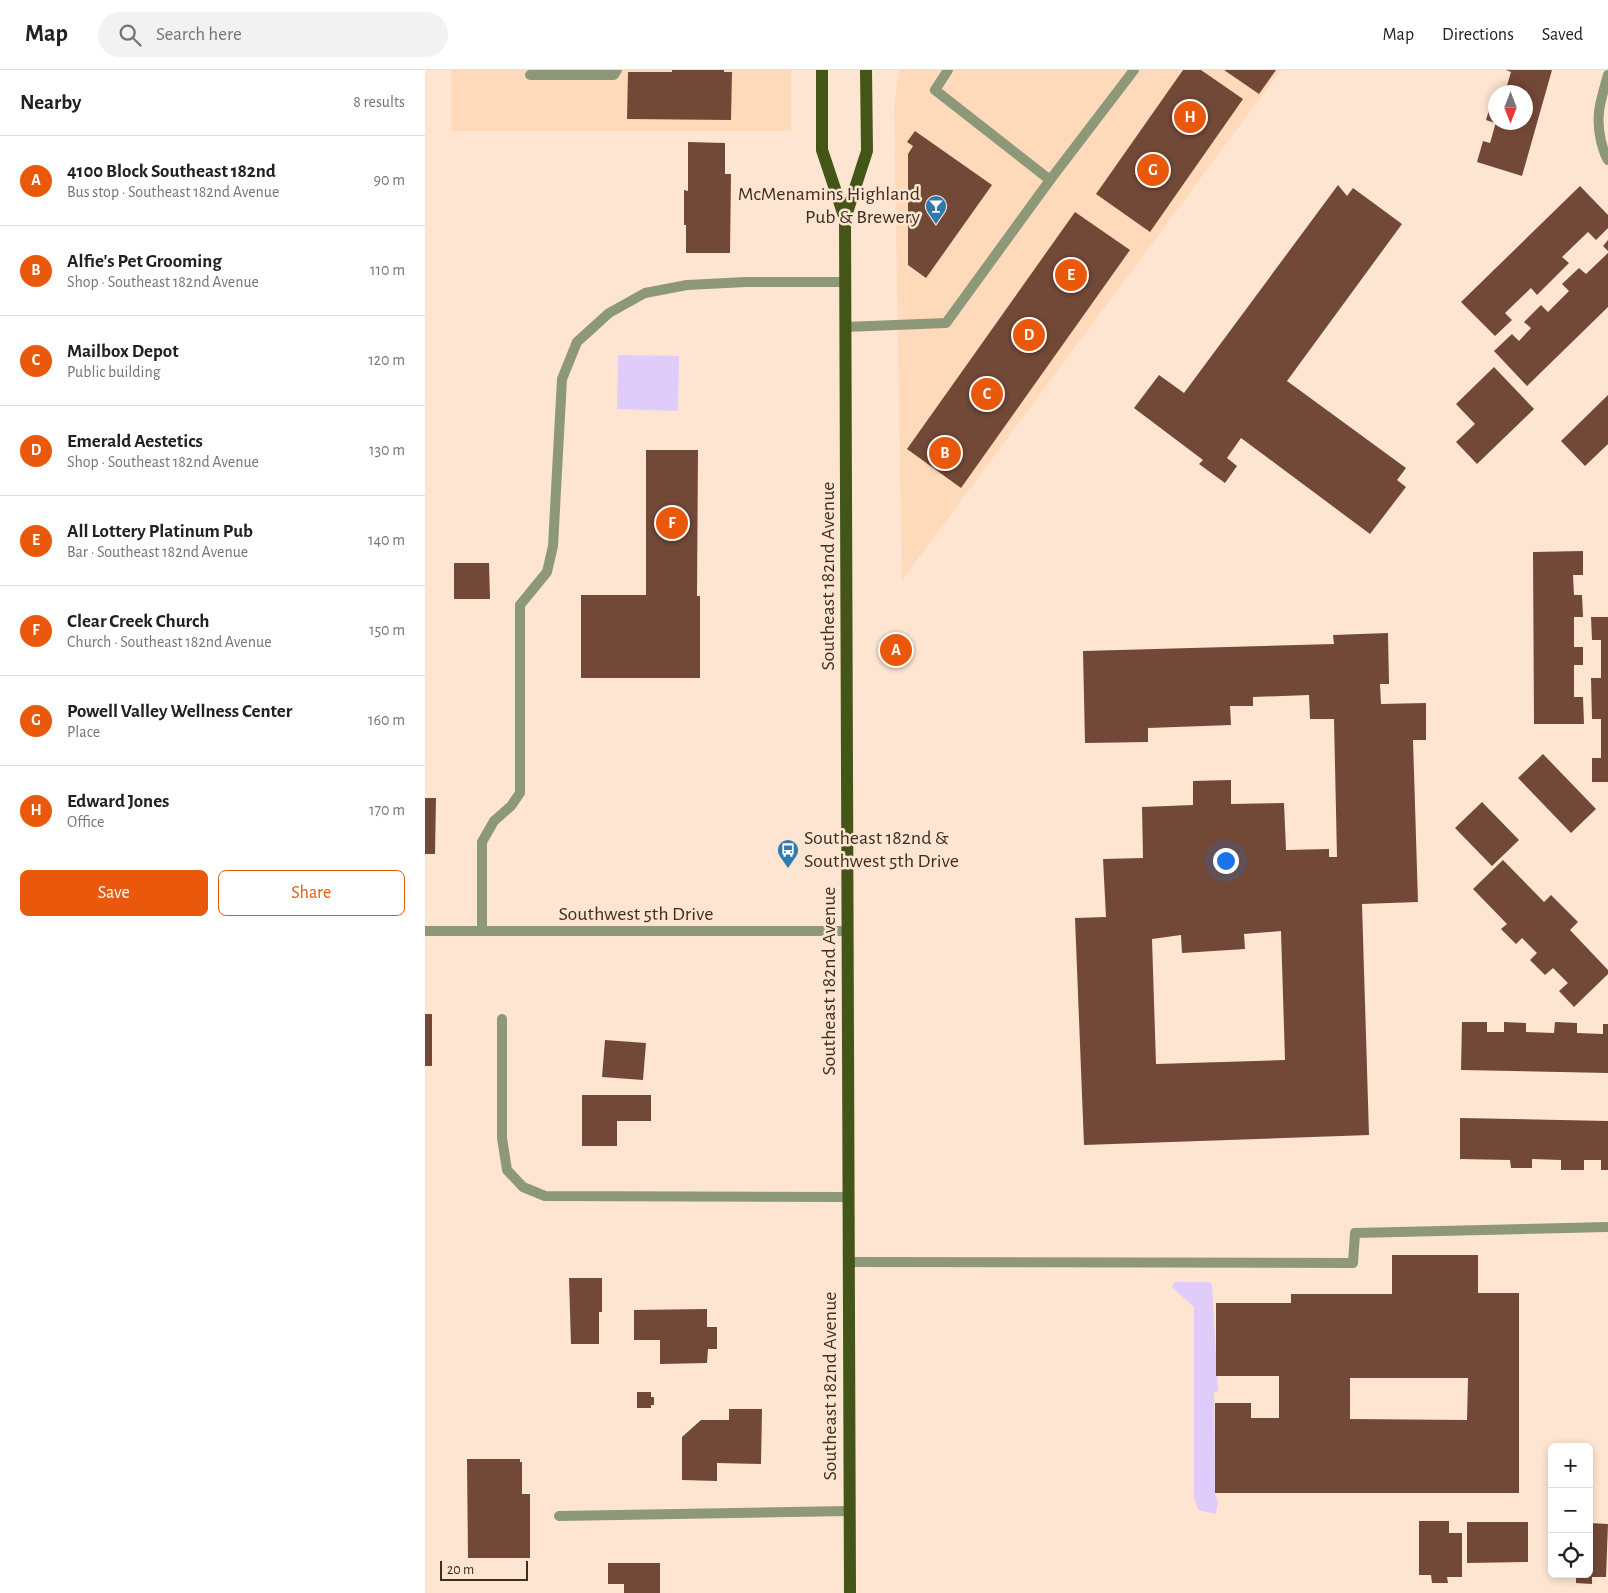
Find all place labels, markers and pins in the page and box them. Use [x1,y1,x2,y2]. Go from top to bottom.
pin: H [1174,98,1206,136]
pin: G [1137,151,1169,189]
place label: McMenamins Highland Pub & Brewery [738,184,920,227]
bar icon: McMenamins Highland Pub & Brewery [924,194,948,225]
pin: E [1055,256,1087,294]
pin: D [1013,316,1045,354]
pin: C [971,375,1003,413]
pin: B [929,434,961,472]
pin: F [656,504,688,542]
pin: A [880,631,912,669]
place label: Southeast 182nd & Southwest 5th Drive [804,828,959,871]
bus stop icon: Southeast 182nd & Southwest 5th Drive [776,838,800,869]

